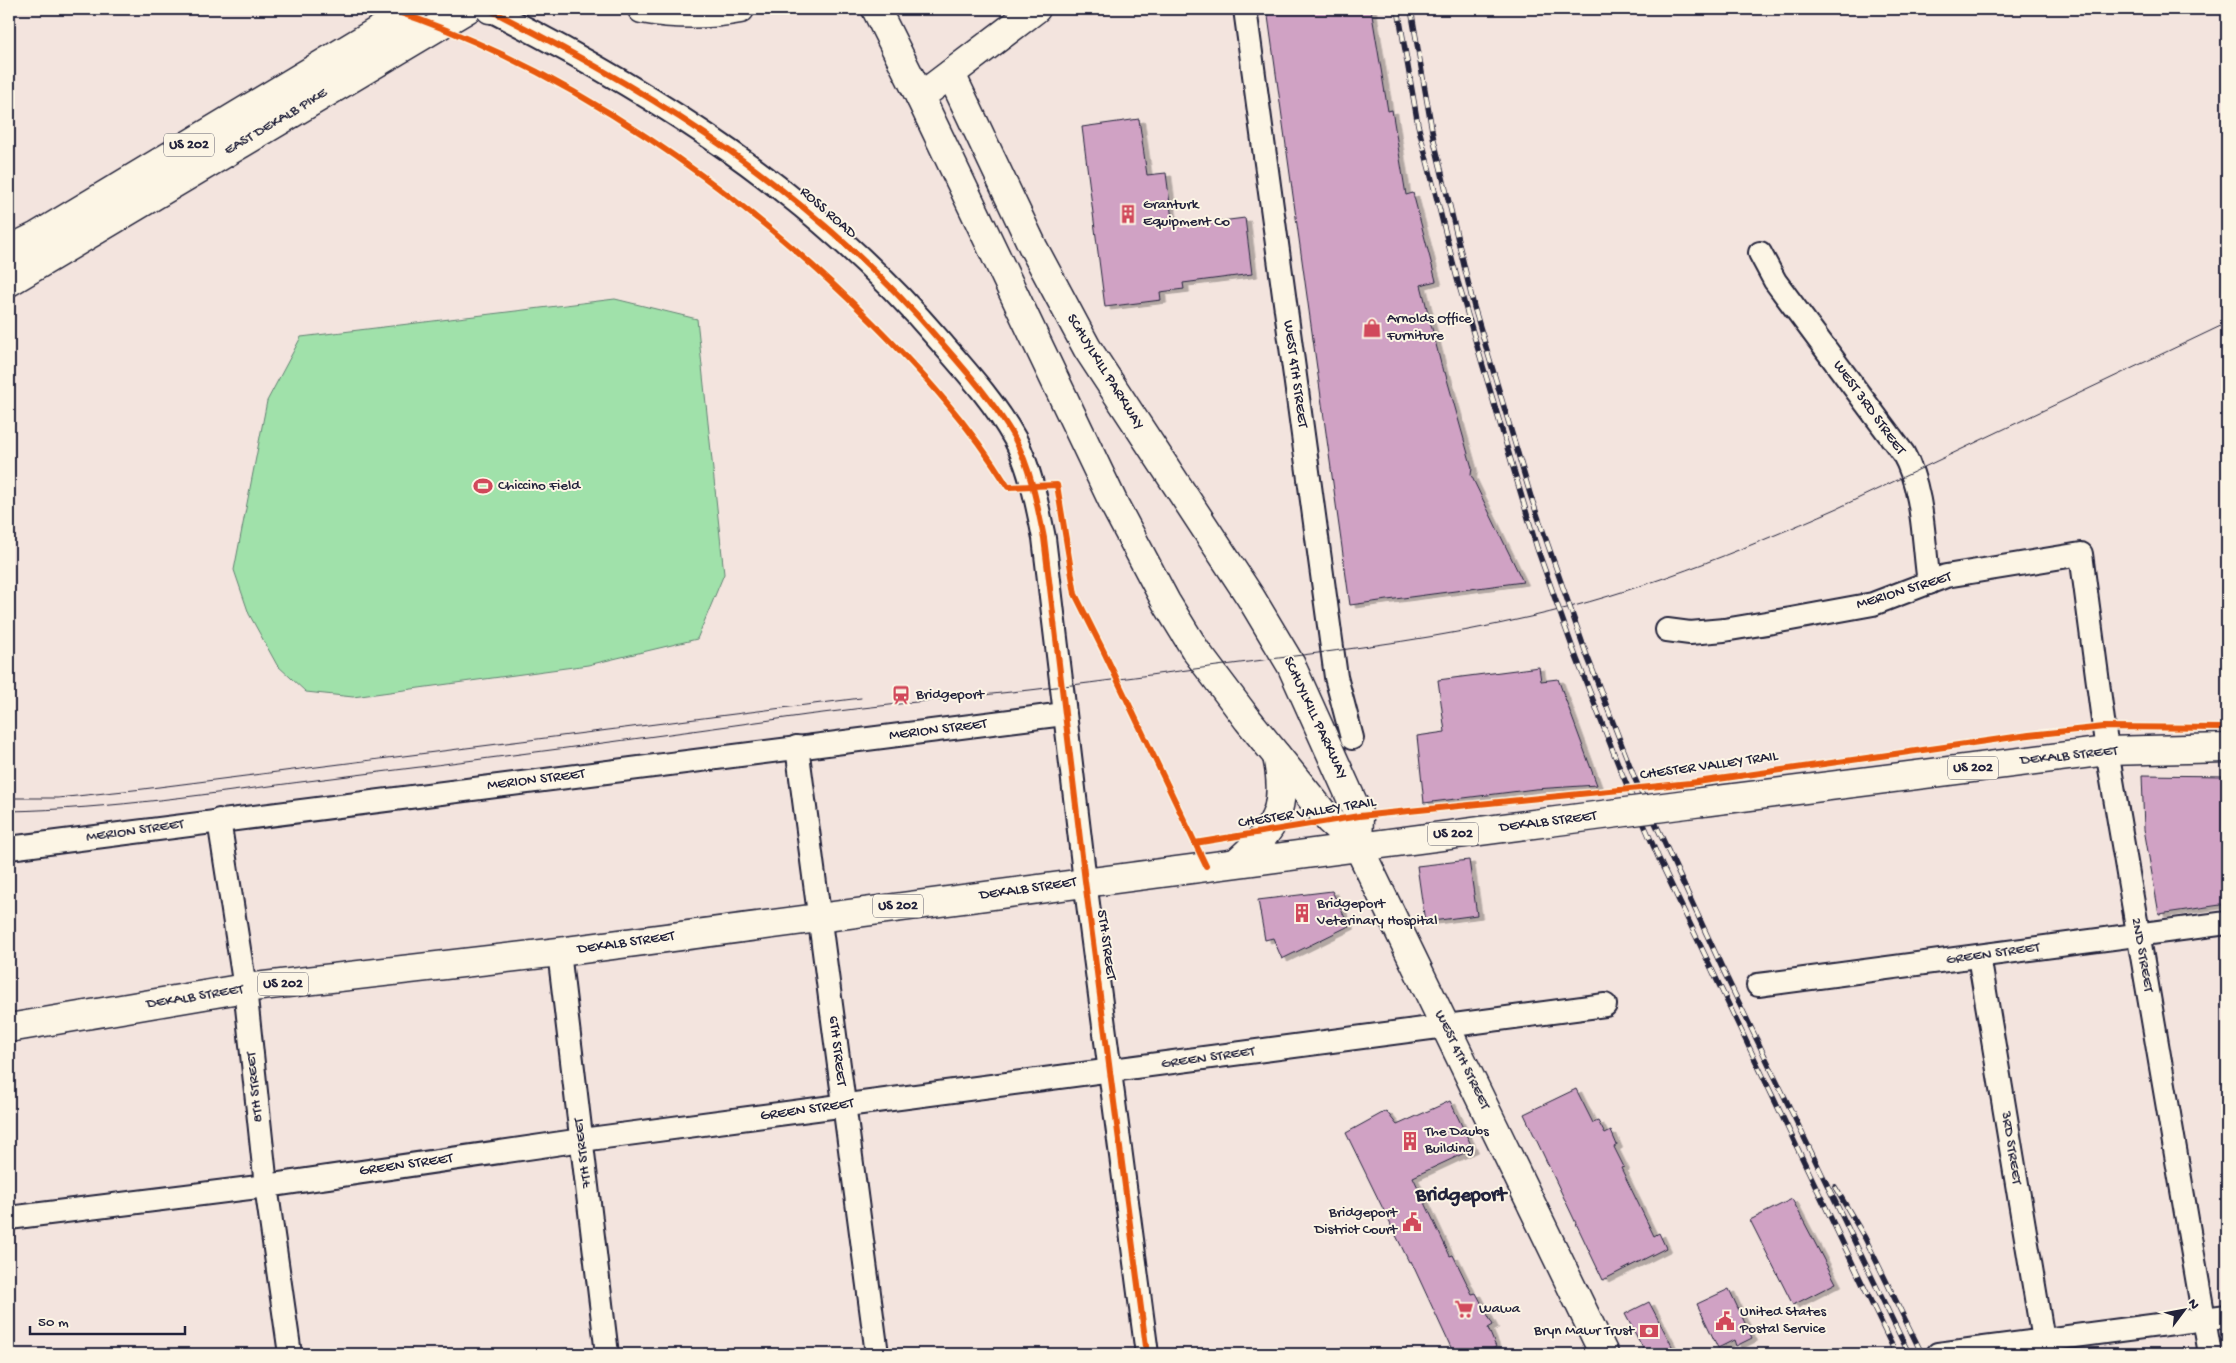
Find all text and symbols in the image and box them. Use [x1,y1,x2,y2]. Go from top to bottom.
street label: EAST DEKALB PIKE [221,84,331,160]
road number: US 202 [164,134,214,156]
street label: ROSS ROAD [796,183,860,243]
place label: Granturk Equipment Co [1143,196,1230,231]
building icon: Granturk Equipment Co [1117,203,1139,225]
place label: Arnolds Office Furniture [1386,310,1472,345]
street label: SCHUYLKILL PARKWAY [1062,311,1148,433]
shop icon: Arnolds Office Furniture [1361,317,1383,339]
street label: WEST 4TH STREET [1279,319,1312,430]
street label: WEST 3RD STREET [1829,357,1910,460]
sports icon: Chiccino Field [472,475,494,497]
place label: Chiccino Field [498,477,581,495]
street label: MERION STREET [1854,568,1955,614]
street label: SCHUYLKILL PARKWAY [1279,654,1351,782]
station icon: Bridgeport [890,684,912,706]
place label: Bridgeport [915,686,986,704]
street label: MERION STREET [888,715,989,745]
street label: DEKALB STREET [2018,742,2120,770]
street label: CHESTER VALLEY TRAIL [1639,747,1780,785]
road number: US 202 [1948,756,1998,780]
street label: MERION STREET [486,765,587,795]
street label: CHESTER VALLEY TRAIL [1237,793,1378,833]
street label: DEKALB STREET [1497,807,1599,837]
street label: MERION STREET [85,815,186,847]
road number: US 202 [1428,822,1478,846]
street label: DEKALB STREET [977,873,1079,905]
road number: US 202 [873,894,923,918]
place label: Bridgeport Veterinary Hospital [1316,895,1437,930]
building icon: Bridgeport Veterinary Hospital [1291,902,1313,924]
street label: 5TH STREET [1092,909,1120,983]
street label: 2ND STREET [2127,916,2158,995]
street label: DEKALB STREET [575,927,677,959]
street label: GREEN STREET [1945,938,2042,969]
road number: US 202 [258,972,308,996]
street label: DEKALB STREET [144,980,246,1014]
street label: WEST 4TH STREET [1430,1007,1494,1114]
street label: 6TH STREET [824,1015,850,1088]
street label: GREEN STREET [1160,1042,1257,1073]
street label: 8TH STREET [242,1049,268,1123]
street label: GREEN STREET [759,1094,856,1125]
street label: 3RD STREET [1996,1109,2026,1187]
street label: 7TH STREET [570,1116,596,1190]
place label: The Daubs Building [1424,1123,1489,1158]
building icon: The Daubs Building [1399,1130,1421,1152]
street label: GREEN STREET [358,1149,455,1180]
district label: Bridgeport [1415,1185,1508,1208]
place label: Bridgeport District Court [1314,1204,1399,1239]
public building icon: Bridgeport District Court [1401,1211,1423,1233]
north arrow [2158,1286,2208,1336]
text: N [2183,1296,2203,1313]
supermarket icon: Wawa [1453,1298,1475,1320]
place label: Wawa [1479,1300,1521,1318]
scale bar [30,1303,185,1335]
place label: United States Postal Service [1739,1303,1827,1338]
public building icon: United States Postal Service [1714,1310,1736,1332]
text: 50 m [38,1314,69,1332]
bank icon: Bryn Mawr Trust [1638,1320,1660,1342]
place label: Bryn Mawr Trust [1533,1322,1636,1340]

